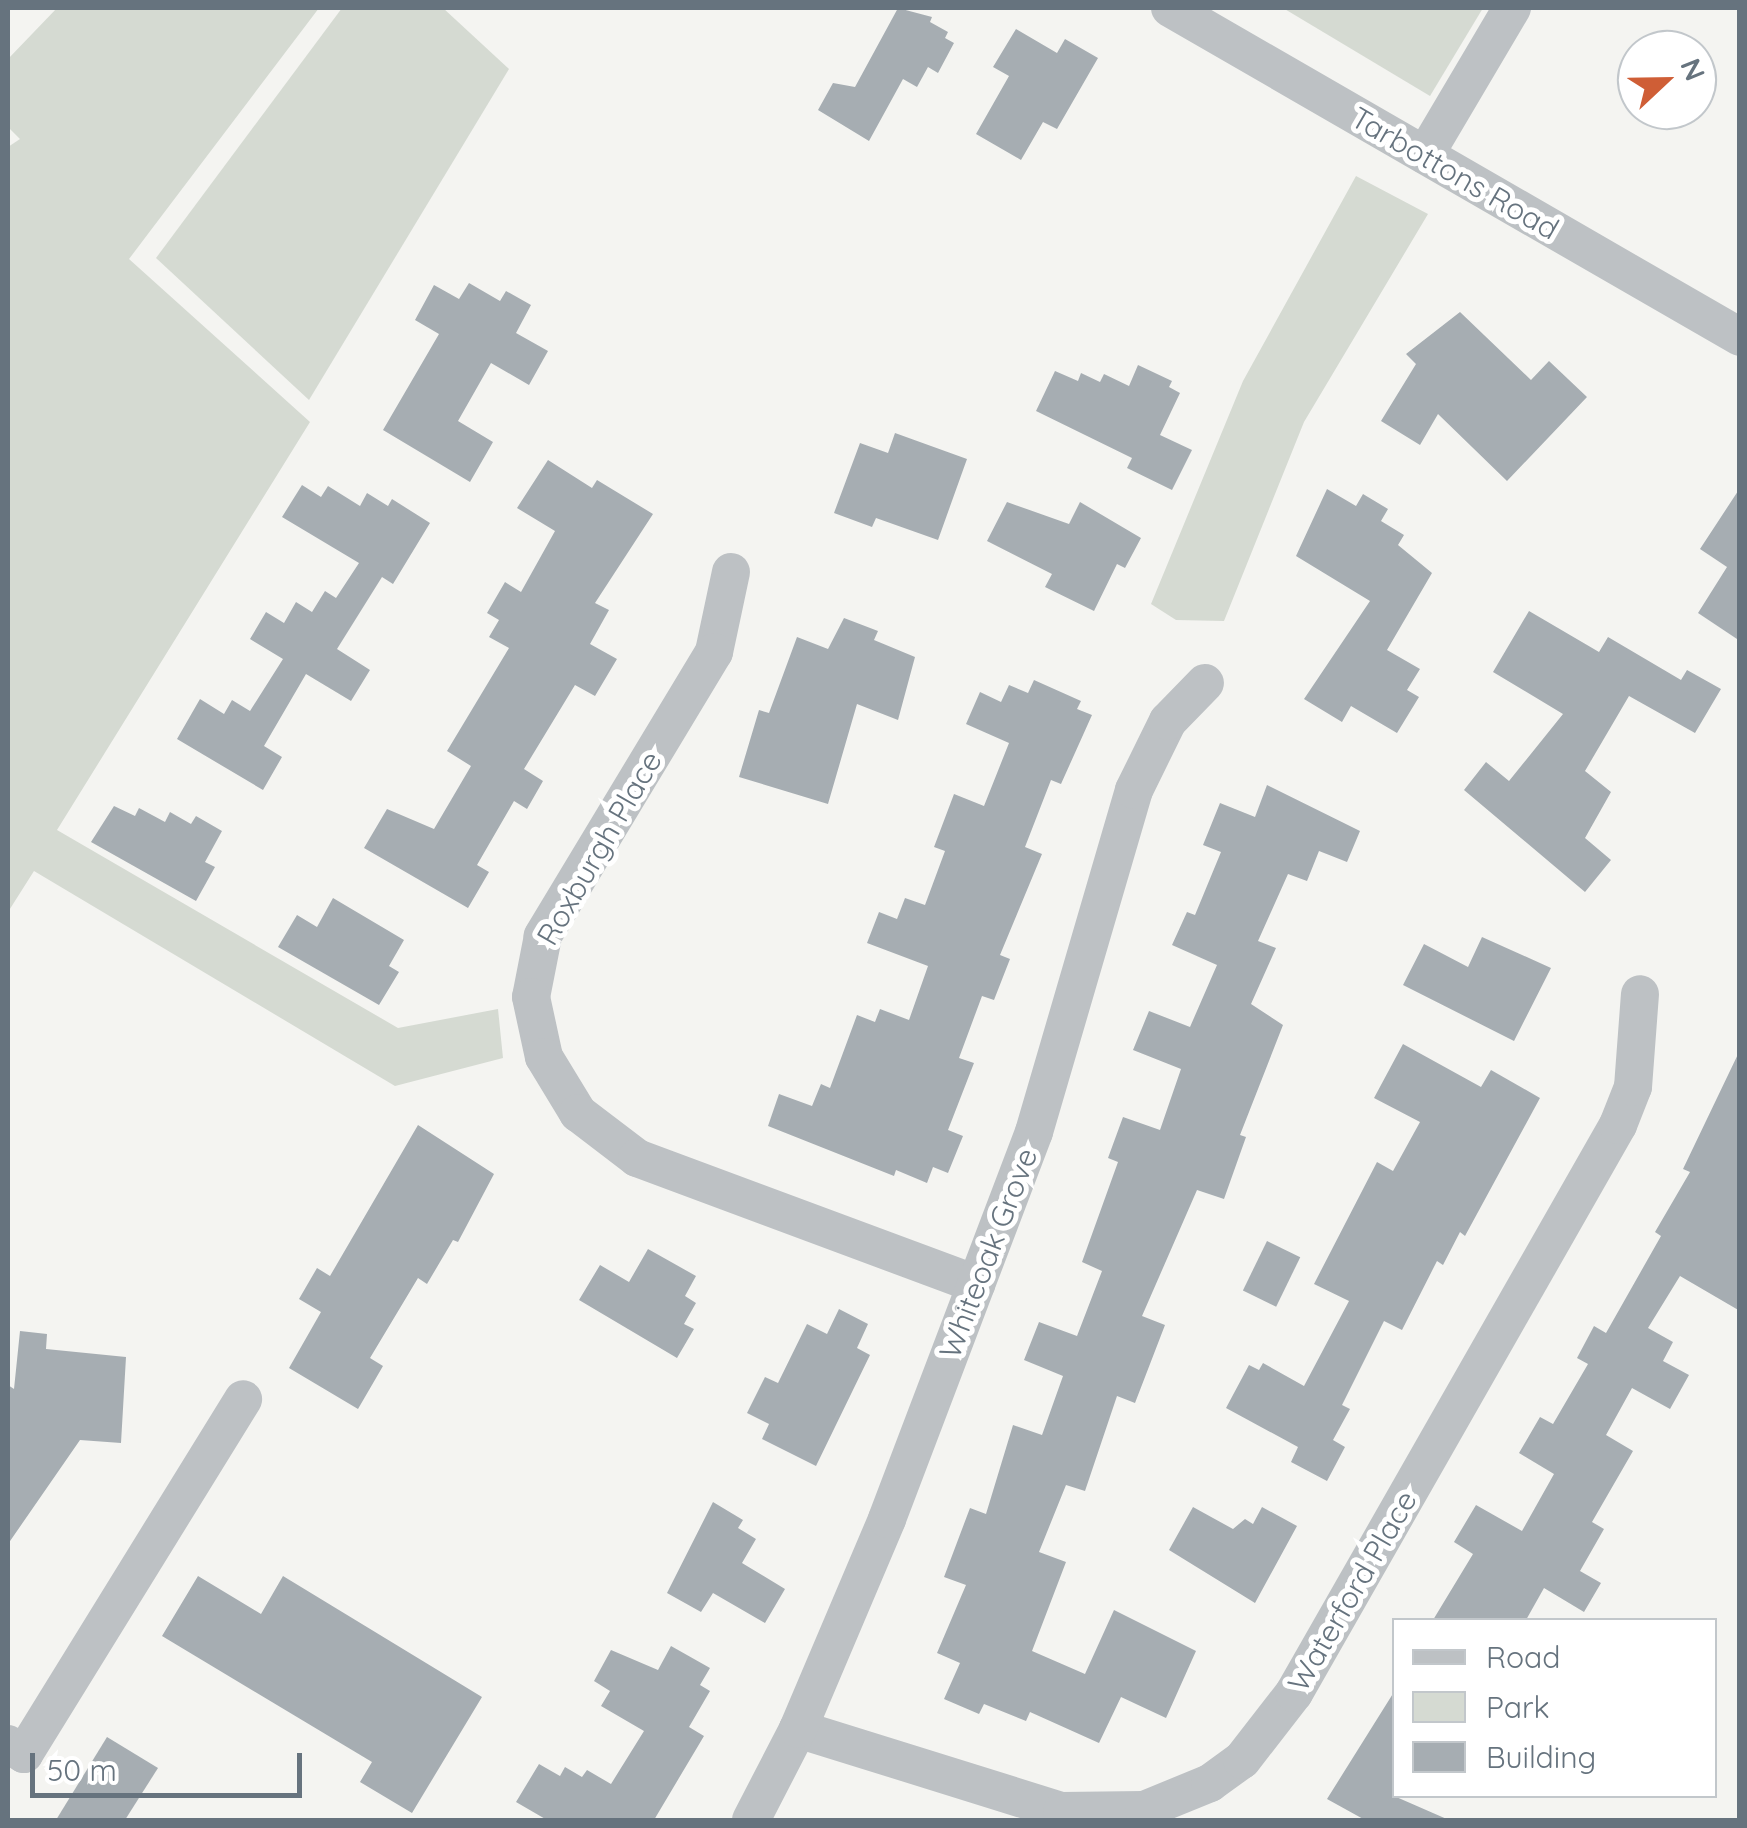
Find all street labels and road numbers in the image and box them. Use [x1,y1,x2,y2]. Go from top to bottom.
street label: Tarbottons Road [1345,99,1565,247]
street label: Roxburgh Place [529,745,669,951]
street label: Whiteoak Grove [931,1143,1045,1363]
street label: Waterford Place [1280,1484,1424,1698]

